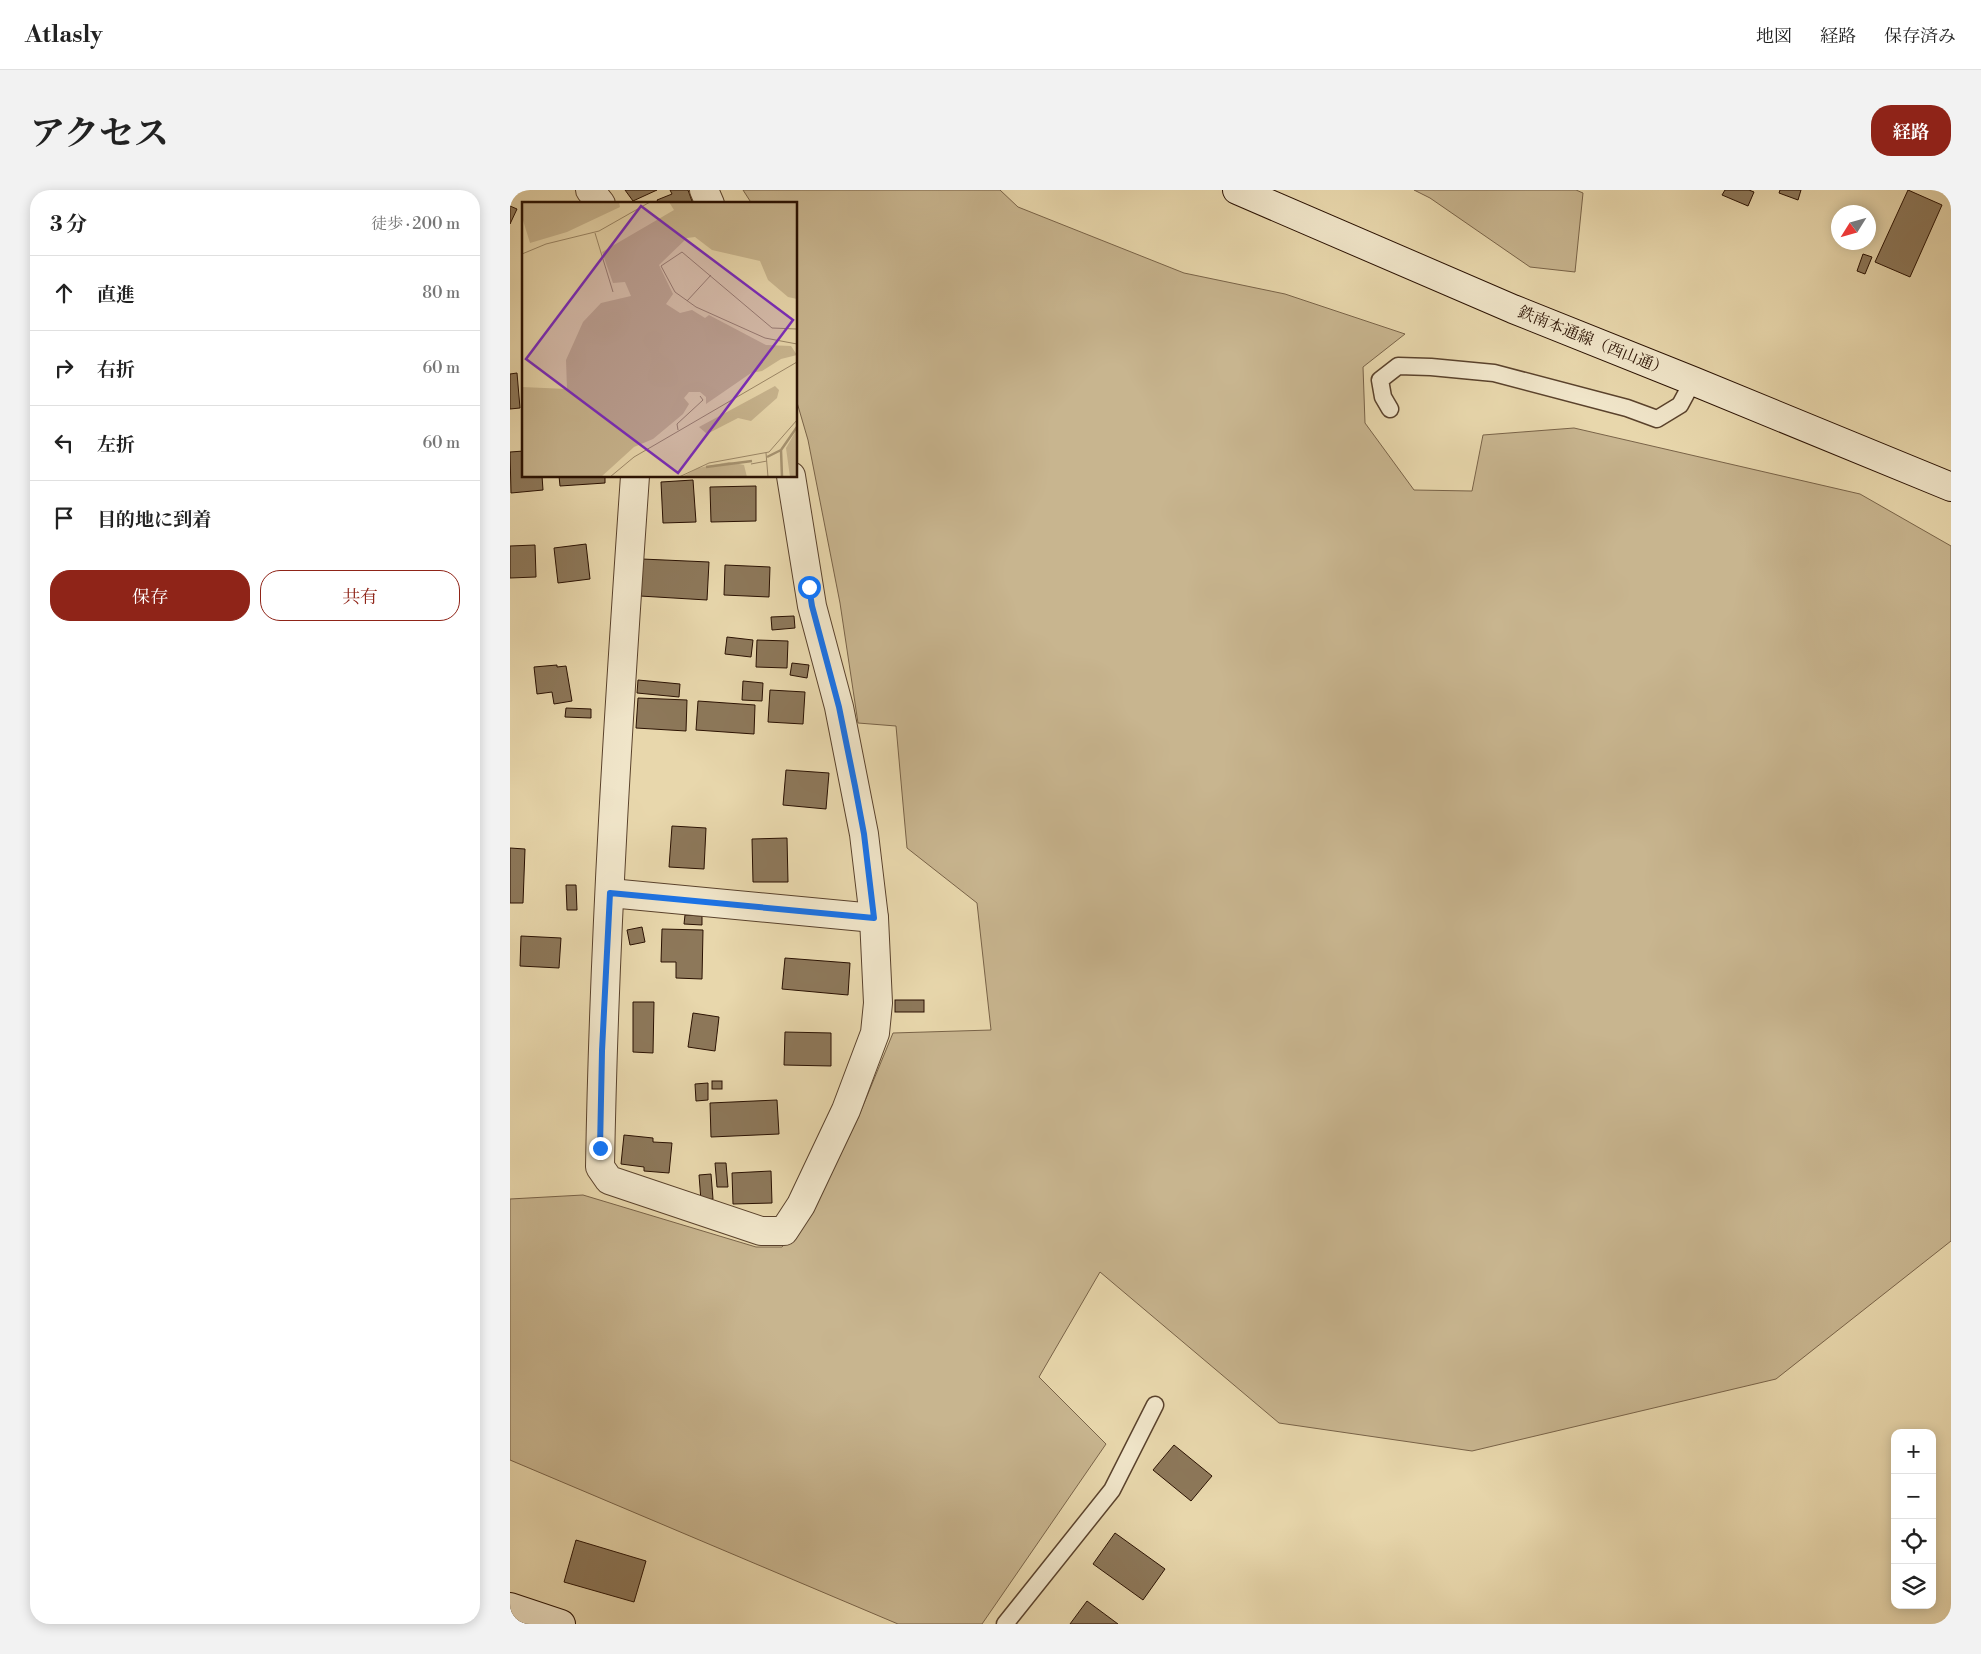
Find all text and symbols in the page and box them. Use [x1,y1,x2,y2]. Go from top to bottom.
text: Atlasly [25,20,102,50]
text: 地図 [1756,25,1792,48]
text: 経路 [1820,25,1856,48]
text: 保存済み [1884,25,1956,48]
button: 経路 [1871,105,1951,156]
text: アクセス [30,113,169,156]
inset map [522,202,798,478]
north arrow [1831,205,1876,250]
text: 3 分 [50,212,87,238]
text: 徒歩 · 200 m [371,214,460,234]
icon: ahead [50,279,78,307]
text: 直進 [97,283,135,307]
text: 80 m [422,283,460,303]
street label: 鉄南本通線（西山通） [1514,301,1671,380]
icon: right [50,354,78,382]
text: 右折 [97,358,135,382]
text: 60 m [422,358,460,378]
icon: left [50,429,78,457]
text: 左折 [97,433,135,457]
text: 60 m [422,433,460,453]
icon: arrive [50,504,78,532]
text: 目的地に到着 [97,508,211,532]
button: 保存 [50,570,250,621]
button: 共有 [260,570,460,621]
route start [798,576,821,599]
route end [589,1137,612,1160]
map controls [1891,1429,1936,1609]
button: + [1891,1429,1936,1474]
button: − [1891,1474,1936,1519]
button: locate [1891,1519,1936,1564]
button: layers [1891,1564,1936,1609]

